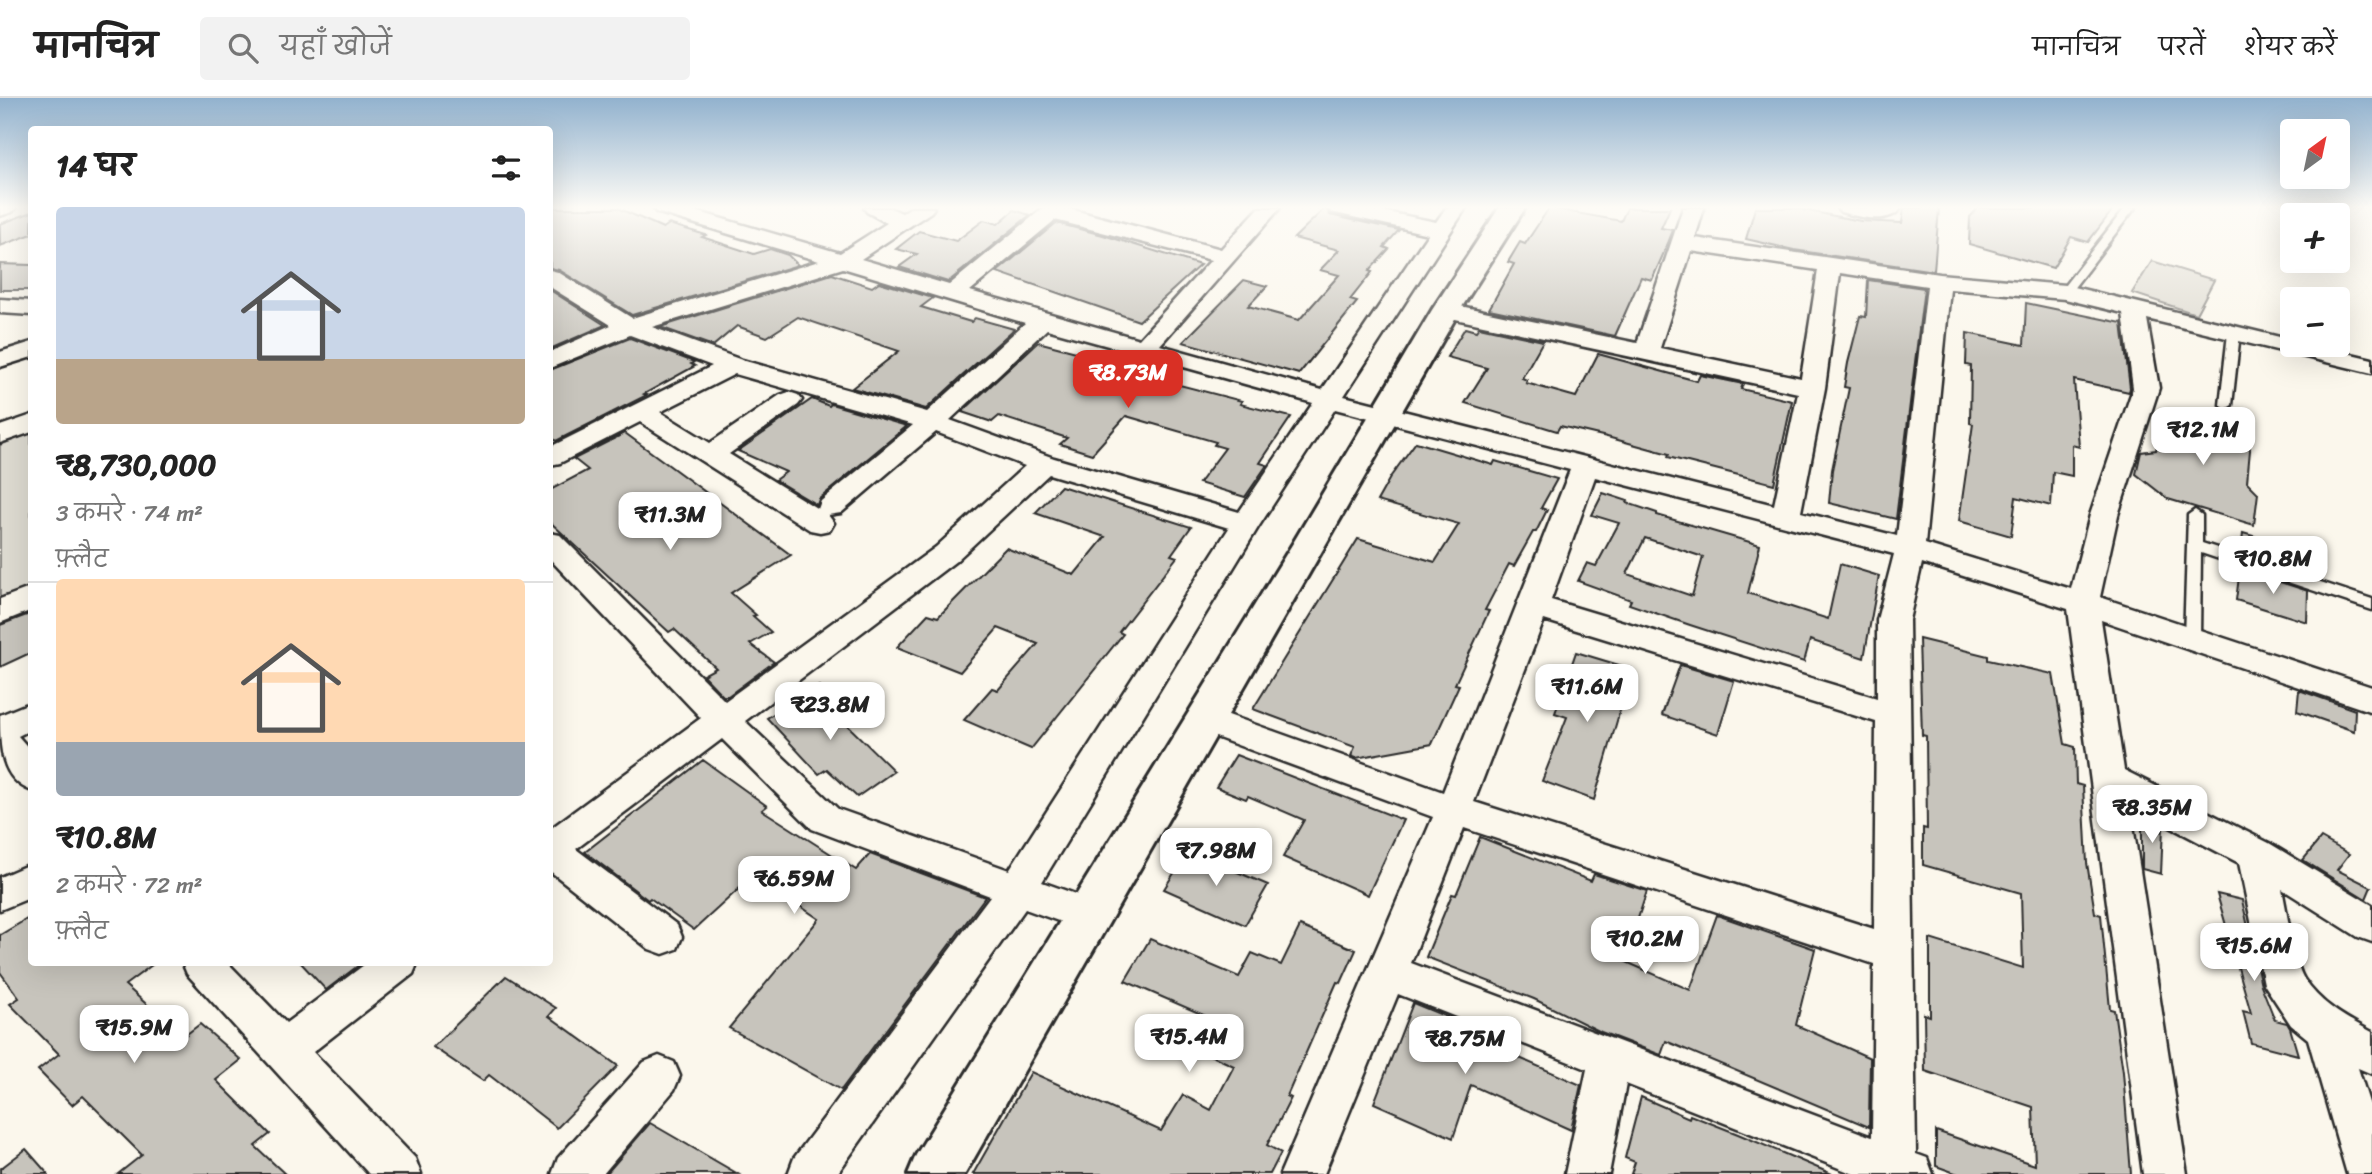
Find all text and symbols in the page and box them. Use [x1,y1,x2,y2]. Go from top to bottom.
text: मानचित्र [35,17,158,75]
search box [200,17,690,80]
text: यहाँ खोजें [280,23,392,69]
text: मानचित्र [2032,26,2120,68]
text: परतें [2158,26,2206,68]
text: शेयर करें [2244,26,2337,68]
icon: search [224,29,262,67]
north arrow [2280,119,2350,189]
map controls [2280,119,2350,357]
text: 14 घर [56,139,135,193]
icon: filters [487,149,525,187]
button: + [2280,203,2350,273]
icon: home [228,253,354,379]
button: − [2280,287,2350,357]
pin: ₹8.73M [1071,350,1185,410]
text: ₹8.73M [1089,352,1167,393]
pin: ₹12.1M [2146,408,2260,467]
text: ₹12.1M [2167,409,2239,450]
text: ₹8,730,000 [56,438,216,492]
pin: ₹11.3M [613,492,727,552]
text: 3 कमरे · 74 m² [56,493,203,534]
text: ₹11.3M [635,494,705,535]
pin: ₹10.8M [2216,536,2330,596]
text: ₹10.8M [2235,538,2311,579]
text: फ़्लैट [56,539,108,580]
icon: home [228,625,354,751]
pin: ₹11.6M [1530,664,1644,724]
text: ₹11.6M [1551,666,1623,707]
pin: ₹23.8M [773,682,887,742]
text: ₹23.8M [791,684,869,725]
pin: ₹8.35M [2095,786,2209,845]
text: ₹8.35M [2112,787,2192,828]
text: ₹10.8M [56,810,156,864]
pin: ₹7.98M [1159,828,1273,888]
text: ₹7.98M [1176,830,1256,871]
pin: ₹6.59M [737,856,851,916]
text: ₹6.59M [754,858,834,899]
text: 2 कमरे · 72 m² [56,865,203,906]
text: फ़्लैट [56,911,108,952]
pin: ₹10.2M [1588,916,1702,976]
text: ₹10.2M [1607,918,1683,959]
pin: ₹15.6M [2197,924,2311,983]
text: ₹15.6M [2216,925,2292,966]
pin: ₹15.9M [77,1006,191,1065]
text: ₹15.9M [96,1007,172,1048]
pin: ₹15.4M [1132,1014,1246,1074]
text: ₹15.4M [1151,1016,1227,1057]
pin: ₹8.75M [1408,1016,1522,1076]
text: ₹8.75M [1425,1018,1505,1059]

